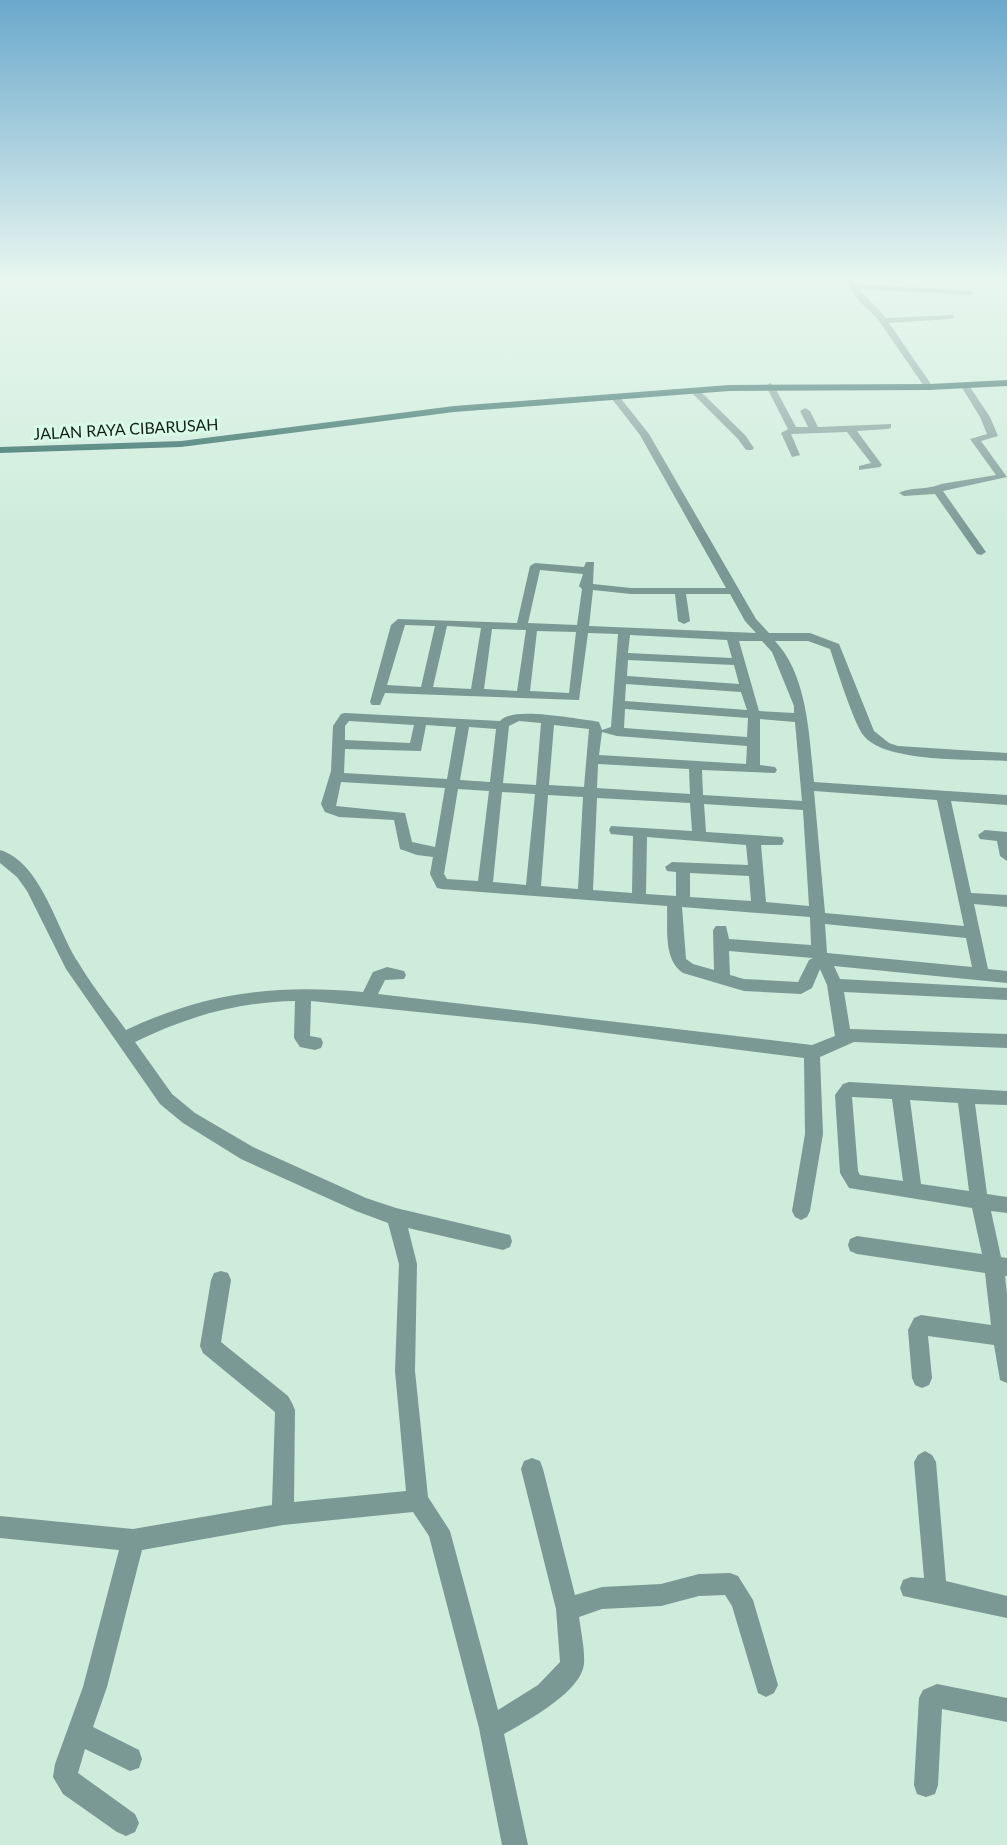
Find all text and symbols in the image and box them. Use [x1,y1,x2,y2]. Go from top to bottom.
street label: JALAN RAYA CIBARUSAH [33,414,219,443]

